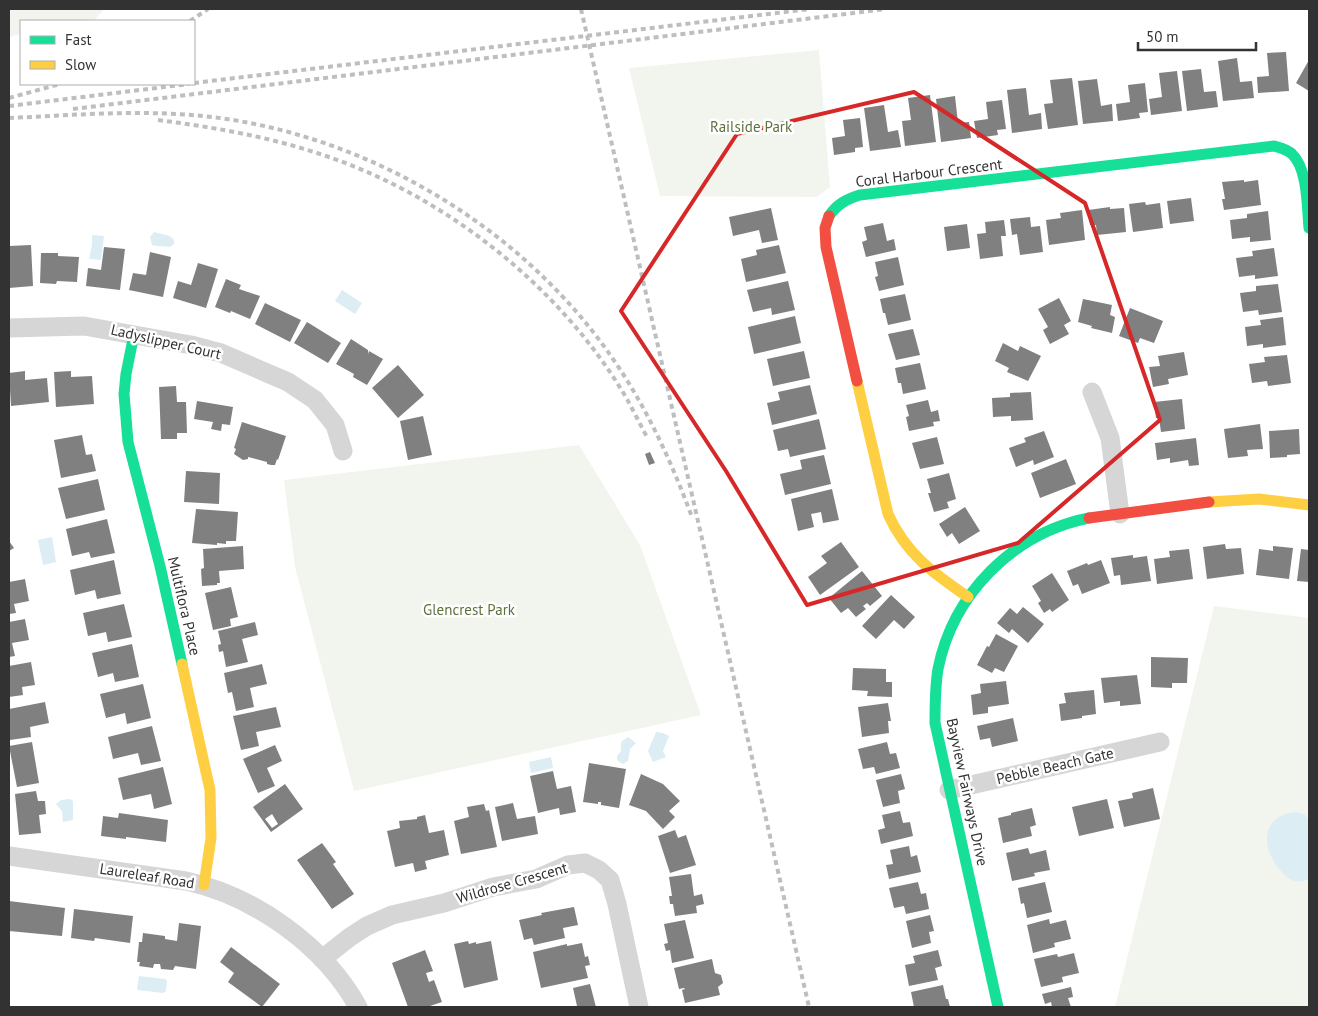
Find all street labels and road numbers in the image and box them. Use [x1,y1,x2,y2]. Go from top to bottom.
street label: Coral Harbour Crescent [855,154,1003,191]
street label: Ladyslipper Court [109,320,223,363]
street label: Multiflora Place [164,555,205,657]
street label: Bayview Fairways Drive [943,716,992,867]
street label: Pebble Beach Gate [994,743,1115,788]
street label: Wildrose Crescent [454,858,570,907]
street label: Laureleaf Road [98,859,196,892]

